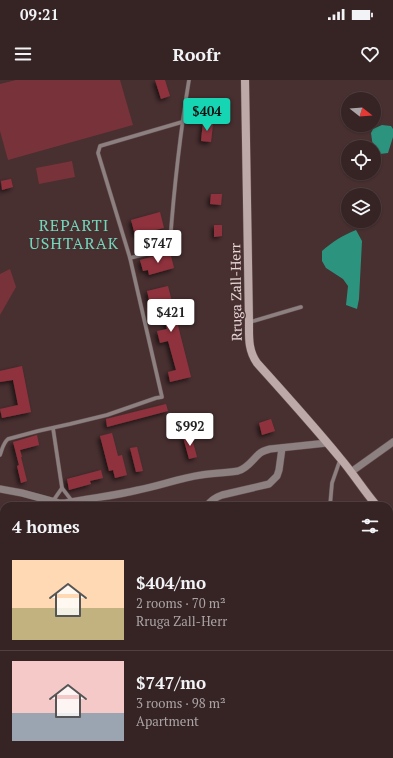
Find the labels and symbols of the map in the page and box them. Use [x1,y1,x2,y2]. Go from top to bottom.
north arrow [341,92,381,132]
pin: $404 [183,98,231,132]
district label: REPARTI USHTARAK [29,214,119,254]
pin: $747 [134,230,182,264]
street label: Rruga Zall-Herr [225,242,246,341]
pin: $421 [147,299,195,333]
pin: $992 [166,413,214,447]

